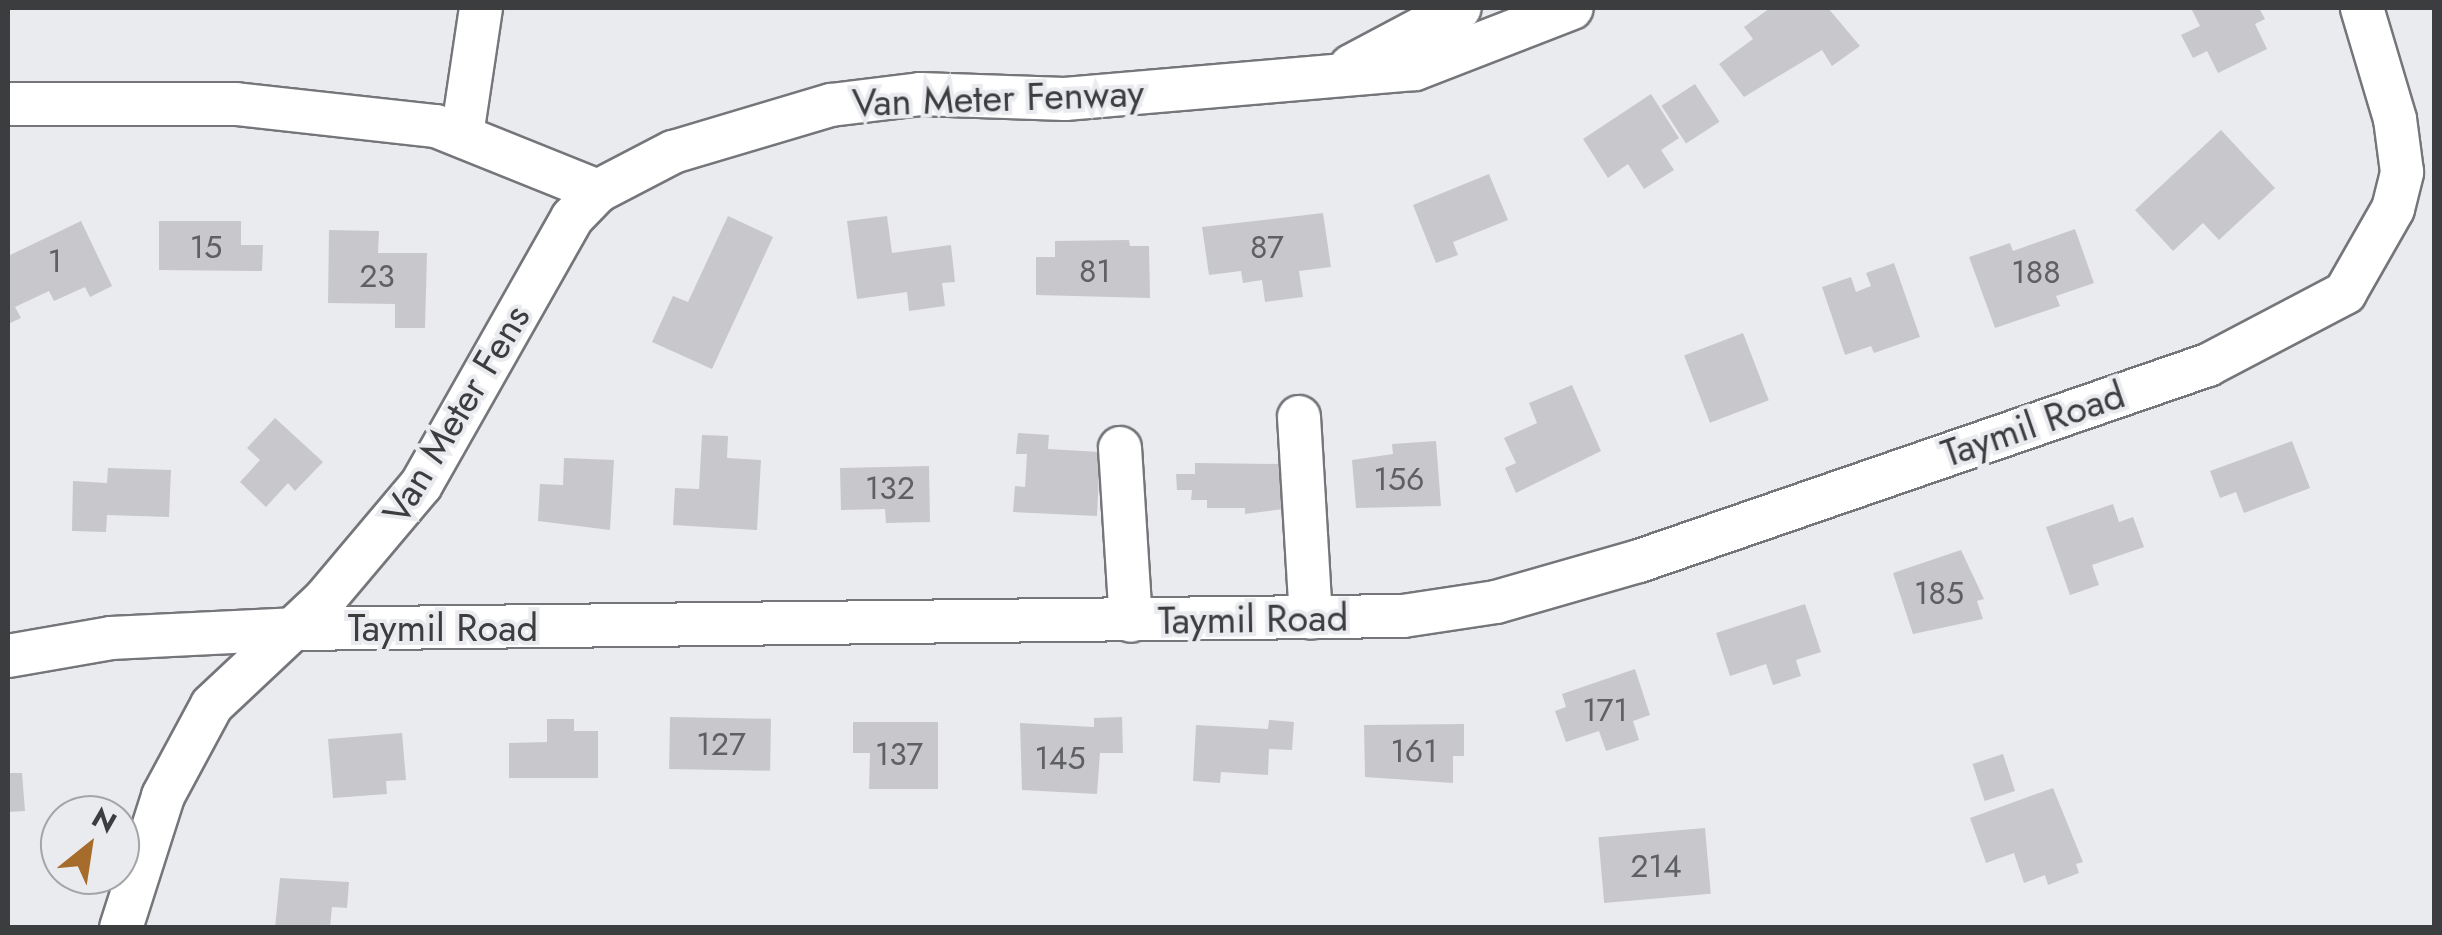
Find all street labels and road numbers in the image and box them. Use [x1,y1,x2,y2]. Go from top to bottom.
street label: Van Meter Fenway [851,70,1145,126]
street label: Van Meter Fens [373,296,539,532]
street label: Taymil Road [1936,371,2130,477]
street label: Taymil Road [1157,595,1349,643]
street label: Taymil Road [348,605,538,651]

